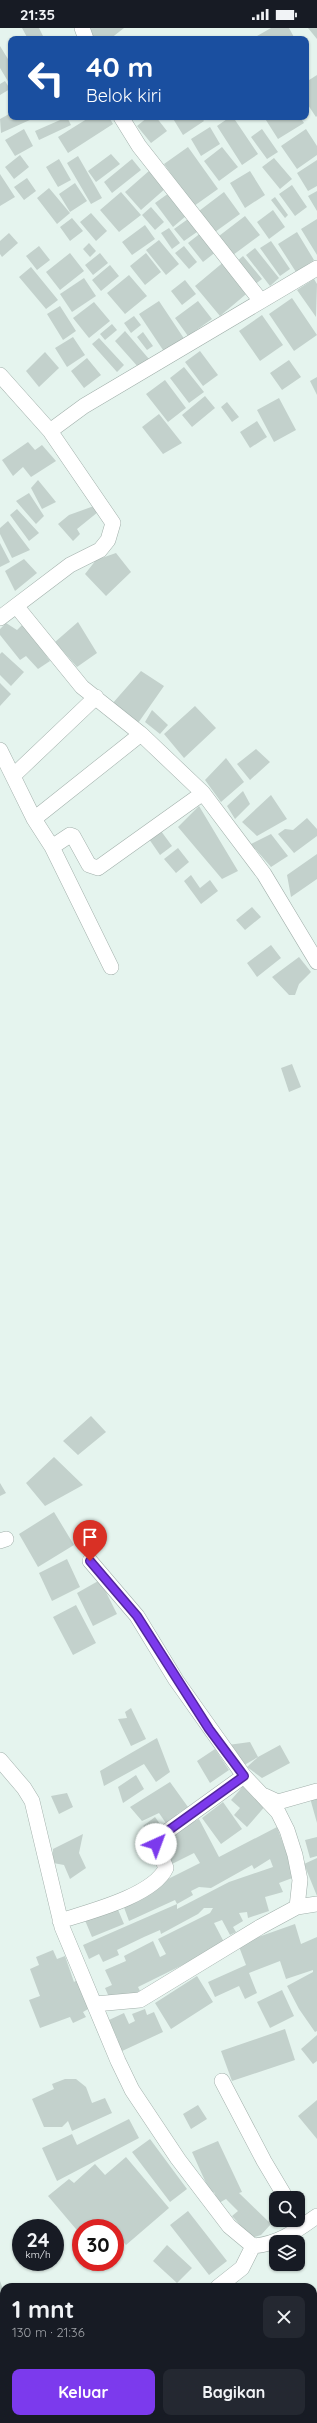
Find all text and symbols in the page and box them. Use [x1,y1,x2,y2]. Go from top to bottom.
text: 21:35 [20,5,55,24]
text: 40 m [86,49,153,84]
icon: left [20,52,72,104]
text: Belok kiri [86,84,162,107]
pin [73,1520,107,1561]
icon: arrive [79,1526,101,1548]
position arrow [135,1823,177,1865]
map controls [269,2191,305,2271]
button: search [269,2191,305,2227]
speed limit sign: 30 [72,2219,124,2271]
text: 24 [26,2227,50,2252]
button: layers [269,2235,305,2271]
text: km/h [25,2248,51,2261]
text: 1 mnt [12,2294,74,2324]
button: close [263,2296,305,2338]
text: 130 m · 21:36 [12,2324,85,2340]
button: Keluar [12,2369,155,2415]
button: Bagikan [163,2369,305,2415]

